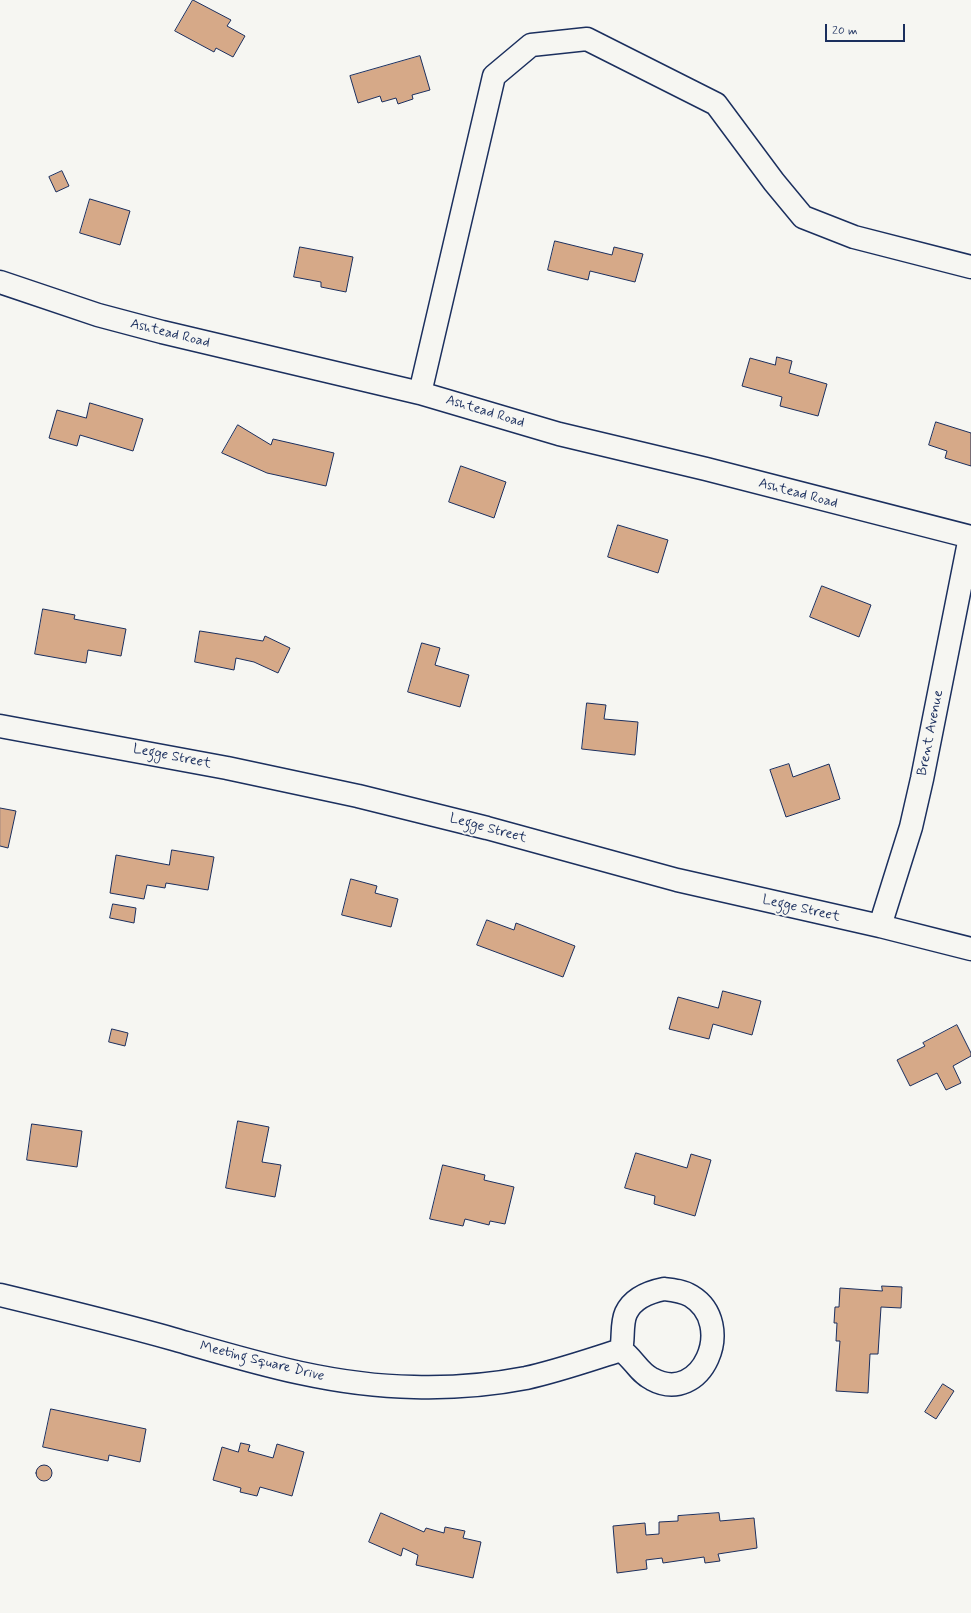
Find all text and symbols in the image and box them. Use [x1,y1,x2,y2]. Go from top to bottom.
scale bar [827,16,907,42]
text: 20 m [832,23,858,39]
street label: Ashtead Road [128,316,212,352]
street label: Ashtead Road [444,392,526,432]
street label: Ashtead Road [757,475,839,513]
street label: Brent Avenue [914,689,948,777]
street label: Legge Street [131,741,213,773]
street label: Legge Street [448,811,528,847]
street label: Legge Street [760,892,842,926]
street label: Meeting Square Drive [198,1338,326,1386]

